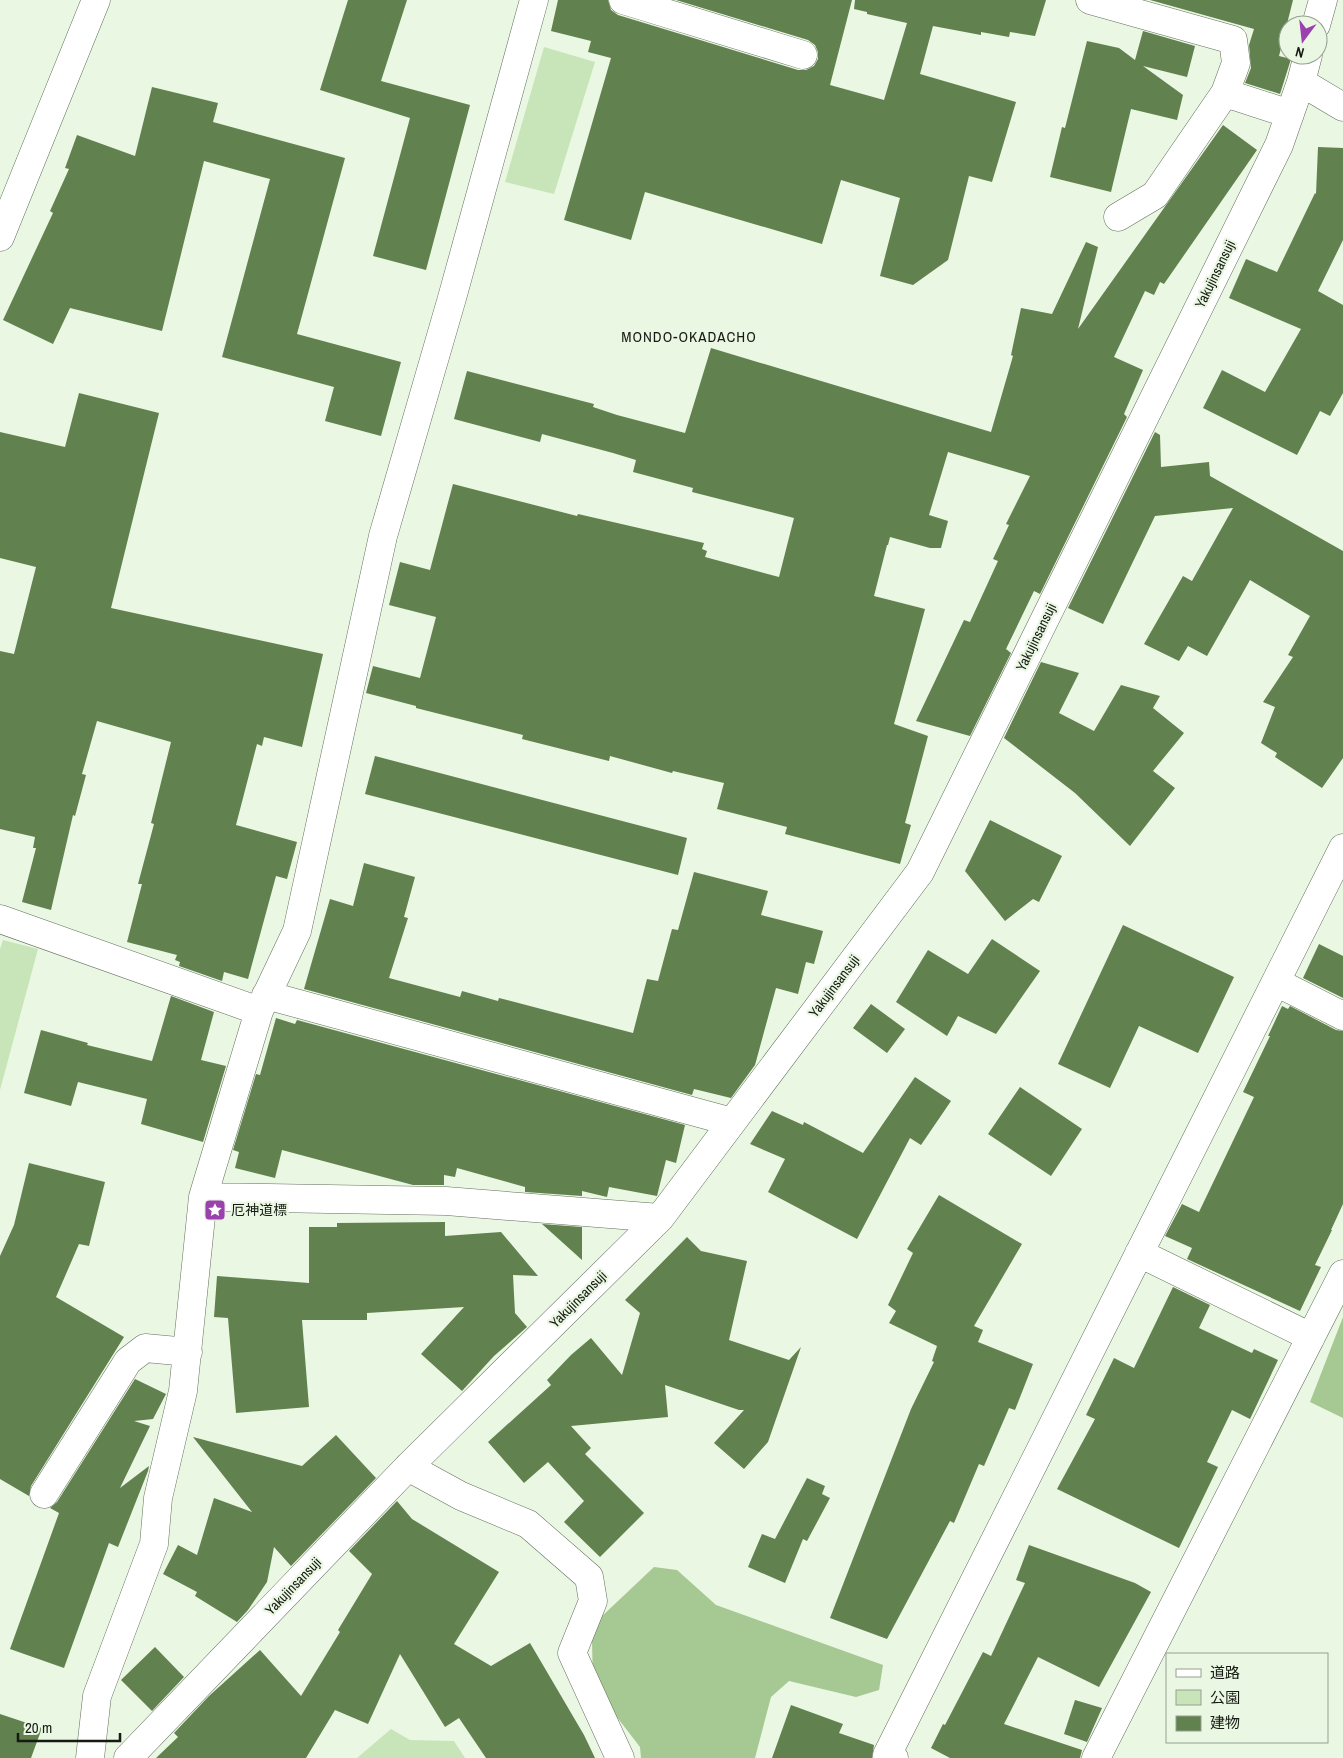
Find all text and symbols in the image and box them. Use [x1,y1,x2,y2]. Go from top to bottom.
north arrow [1278,15,1328,65]
text: N [1293,43,1306,62]
street label: Yakujinsansuji [1191,237,1239,311]
district label: MONDO-OKADACHO [621,326,757,347]
street label: Yakujinsansuji [1012,600,1060,674]
street label: Yakujinsansuji [805,951,863,1021]
place icon: 厄神道標 [203,1198,227,1222]
place label: 厄神道標 [231,1201,287,1219]
street label: Yakujinsansuji [546,1267,610,1331]
street label: Yakujinsansuji [261,1553,325,1619]
legend [1166,1653,1328,1743]
text: 道路 [1210,1662,1240,1683]
text: 公園 [1210,1687,1240,1708]
scale bar [18,1710,120,1742]
text: 建物 [1210,1712,1240,1733]
text: 20 m [25,1717,52,1738]

